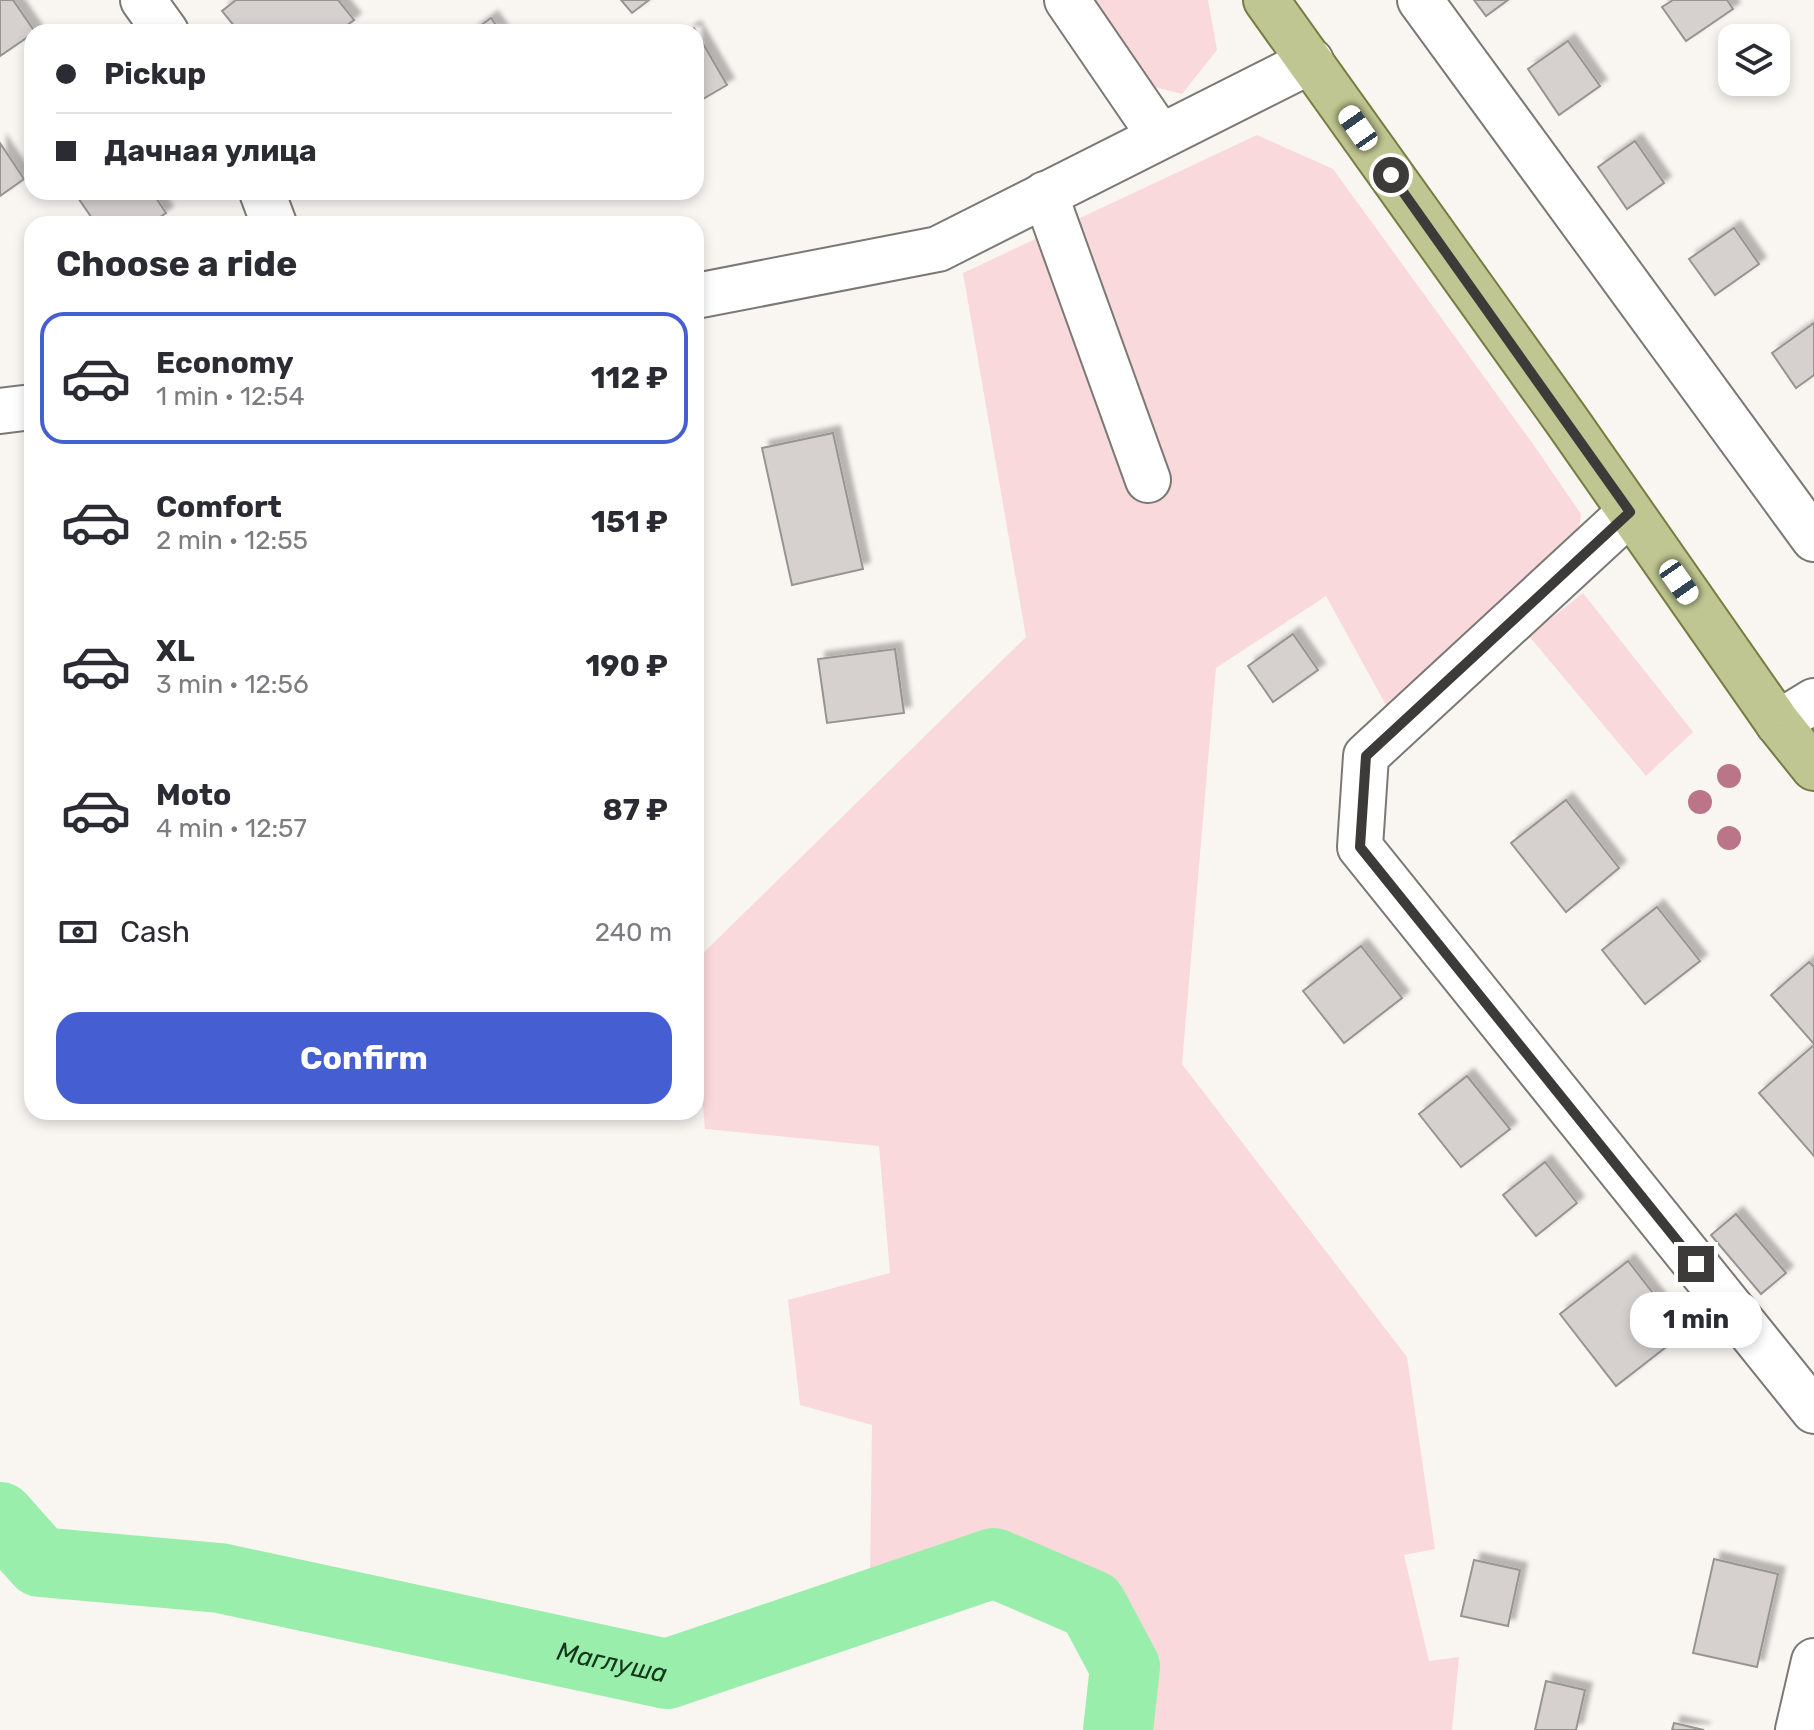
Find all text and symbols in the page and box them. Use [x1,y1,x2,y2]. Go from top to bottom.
map controls [1718,24,1790,96]
button: layers [1718,24,1790,96]
text: Pickup [104,56,206,92]
car [1334,101,1382,155]
text: Дачная улица [104,133,317,169]
route start [1373,157,1409,193]
text: Choose a ride [56,242,297,285]
icon: car [60,342,132,414]
text: Economy [156,345,294,381]
text: 112 ₽ [591,360,668,396]
text: 1 min · 12:54 [156,381,305,412]
icon: car [60,486,132,558]
text: Comfort [156,489,282,525]
text: 151 ₽ [591,504,668,540]
text: 2 min · 12:55 [156,525,308,556]
car [1655,555,1703,609]
icon: car [60,630,132,702]
text: XL [156,633,195,669]
text: 190 ₽ [585,648,668,684]
text: 3 min · 12:56 [156,669,309,700]
icon: car [60,774,132,846]
text: Moto [156,777,231,813]
text: 87 ₽ [602,792,668,828]
text: 4 min · 12:57 [156,813,307,844]
icon: cash [56,910,100,954]
text: Cash [120,914,190,950]
text: 240 m [595,917,672,948]
button: Confirm [56,1012,672,1104]
route end [1678,1246,1714,1282]
callout: 1 min [1630,1292,1762,1348]
text: 1 min [1663,1304,1729,1335]
water label: Маглуша [554,1636,670,1690]

